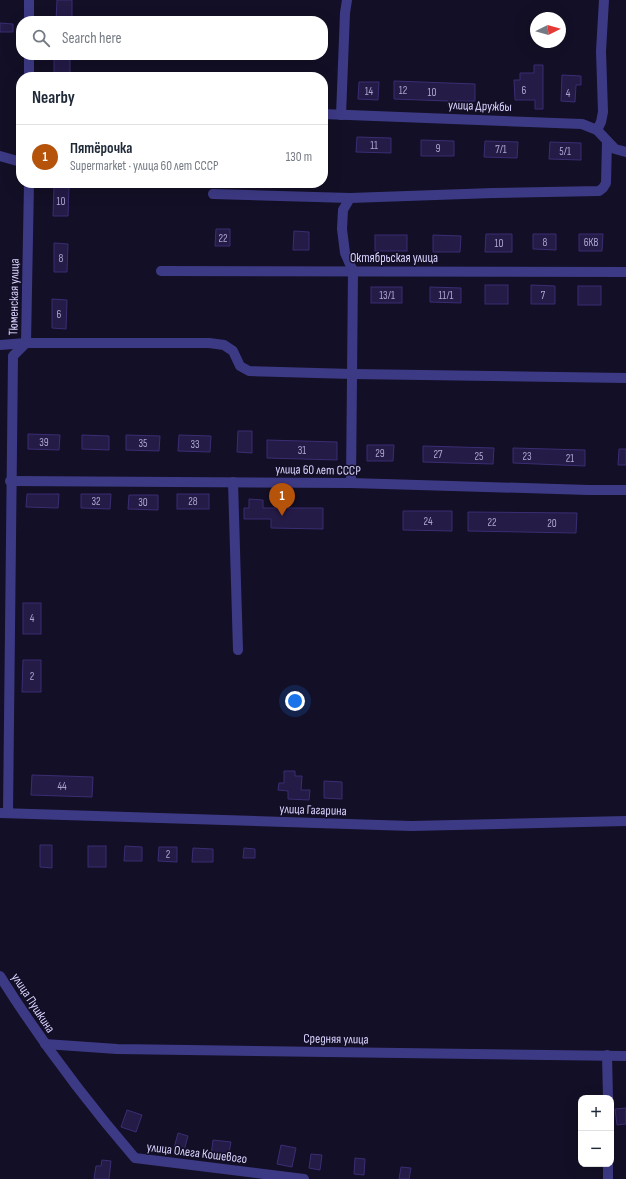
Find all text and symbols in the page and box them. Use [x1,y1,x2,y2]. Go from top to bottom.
north arrow [530,12,566,48]
search box [16,16,328,60]
icon: search [30,27,52,49]
text: Search here [62,29,122,48]
house number: 12 [399,84,408,97]
house number: 6 [522,84,527,97]
house number: 14 [365,85,374,98]
house number: 10 [428,86,436,99]
house number: 4 [566,87,571,100]
text: Nearby [32,88,75,108]
street label: улица Дружбы [448,97,512,115]
text: Пятёрочка [70,139,132,158]
house number: 11 [370,139,378,152]
house number: 9 [436,142,441,155]
house number: 7/1 [495,143,507,156]
house number: 5/1 [559,145,571,158]
text: 1 [42,149,48,165]
text: 130 m [286,149,312,165]
text: Supermarket · улица 60 лет СССР [70,158,219,174]
house number: 10 [57,195,65,208]
house number: 22 [218,232,228,245]
house number: 8 [543,236,548,249]
house number: 6КВ [584,236,598,249]
house number: 10 [495,237,503,250]
street label: Октябрьская улица [350,250,438,266]
house number: 8 [59,252,64,265]
street label: Тюменская улица [5,258,23,336]
house number: 13/1 [379,289,395,302]
house number: 11/1 [439,289,454,302]
house number: 7 [541,289,546,302]
house number: 6 [57,308,62,321]
house number: 39 [39,436,49,449]
house number: 35 [138,437,148,450]
house number: 33 [190,438,200,451]
house number: 31 [298,444,306,457]
house number: 29 [375,447,385,460]
house number: 27 [434,448,443,461]
house number: 25 [475,450,483,463]
house number: 23 [522,450,532,463]
house number: 21 [566,452,574,465]
street label: улица 60 лет СССР [275,461,361,479]
pin: 1 [269,483,295,516]
house number: 32 [91,495,101,508]
house number: 28 [188,495,198,508]
house number: 30 [138,496,148,509]
house number: 24 [423,515,433,528]
house number: 22 [487,516,497,529]
house number: 20 [547,517,557,530]
house number: 4 [30,612,35,625]
house number: 2 [30,670,35,683]
your location [285,691,305,711]
house number: 44 [57,780,67,793]
street label: улица Гагарина [279,801,347,819]
house number: 2 [166,848,171,861]
street label: улица Пушкина [8,970,58,1036]
street label: Средняя улица [303,1030,369,1048]
map controls [578,1095,614,1167]
button: + [578,1095,614,1131]
button: − [578,1131,614,1167]
street label: улица Олега Кошевого [146,1139,248,1167]

